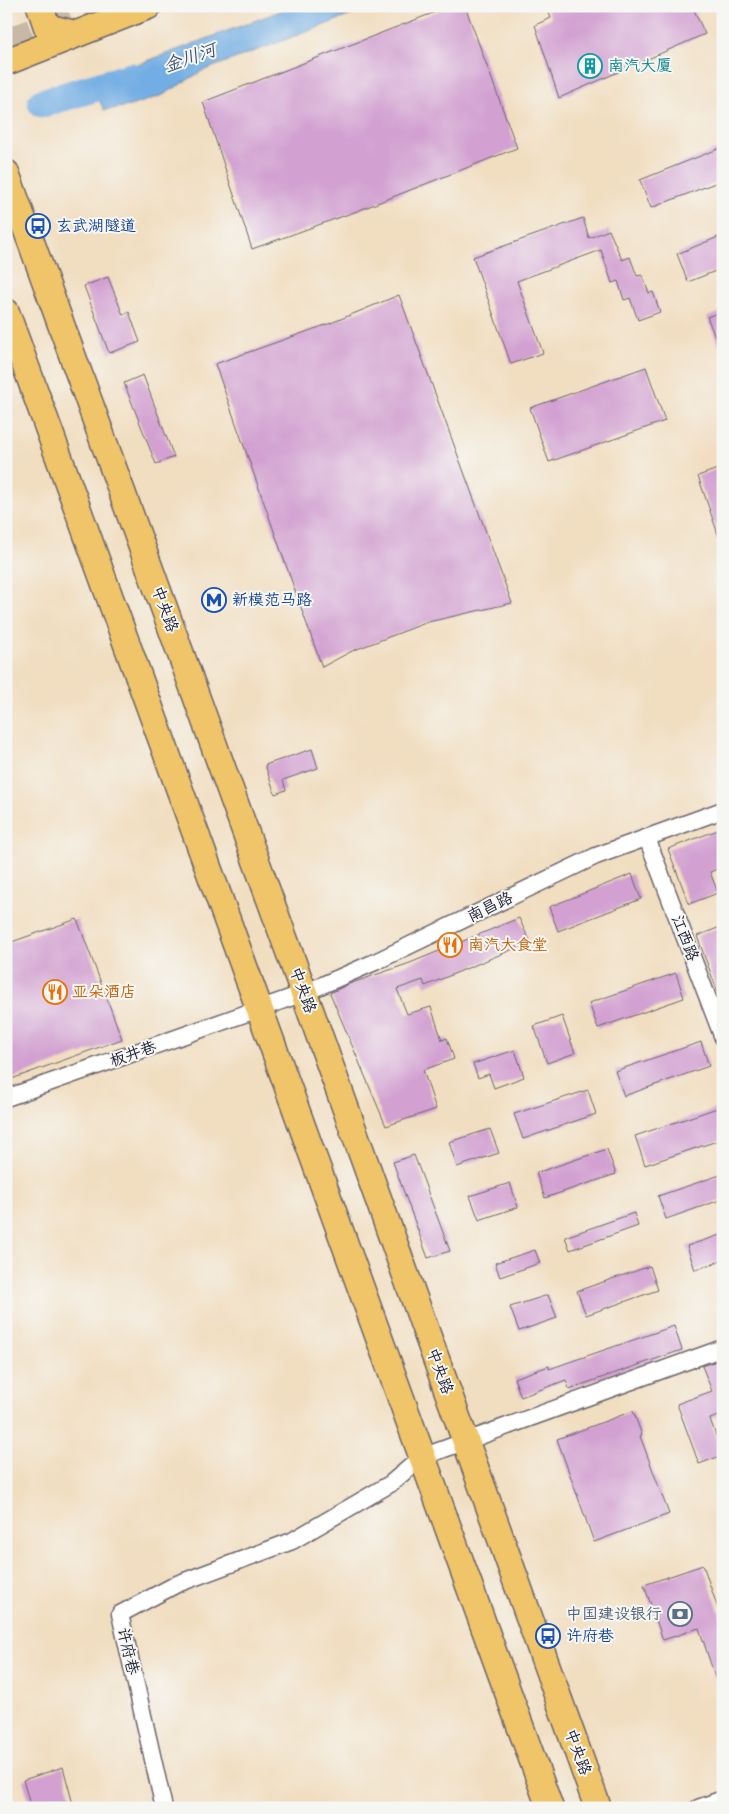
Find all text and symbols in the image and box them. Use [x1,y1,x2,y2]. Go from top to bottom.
water label: 金川河 [160,36,222,79]
building icon: 南汽大厦 [577,53,603,79]
place label: 南汽大厦 [608,55,672,77]
bus stop icon: 玄武湖隧道 [25,213,51,239]
place label: 玄武湖隧道 [56,215,136,237]
street label: 中央路 [146,583,184,635]
metro station icon: 新模范马路 [201,587,227,613]
place label: 新模范马路 [232,589,312,611]
street label: 南昌路 [464,887,516,927]
street label: 江西路 [666,912,704,964]
restaurant icon: 南汽大食堂 [437,932,463,958]
place label: 南汽大食堂 [468,934,548,956]
street label: 中央路 [284,964,322,1016]
restaurant icon: 亚朵酒店 [42,979,68,1005]
place label: 亚朵酒店 [72,981,136,1003]
street label: 板井巷 [107,1036,159,1072]
street label: 中央路 [421,1345,459,1397]
bank icon: 中国建设银行 [667,1601,693,1627]
place label: 中国建设银行 [566,1603,662,1625]
bus stop icon: 许府巷 [535,1623,561,1649]
street label: 许府巷 [112,1625,144,1677]
place label: 许府巷 [566,1625,614,1647]
street label: 中央路 [559,1726,597,1778]

